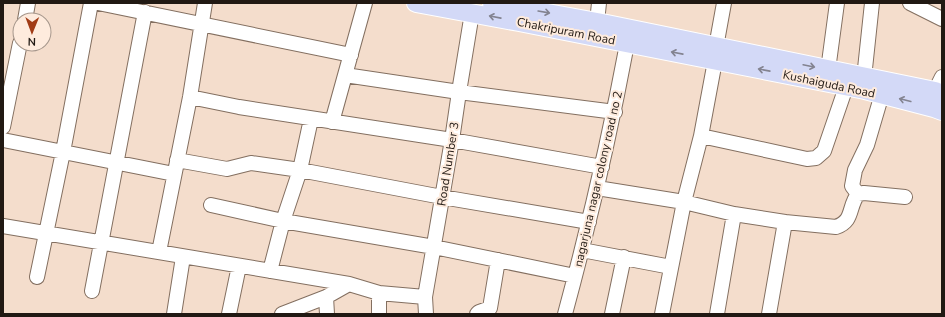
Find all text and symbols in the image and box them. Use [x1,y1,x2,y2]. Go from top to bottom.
one-way arrow [537,9,550,17]
north arrow [12,12,52,52]
one-way arrow [489,13,502,21]
street label: Chakripuram Road [515,14,617,48]
text: N [28,34,36,49]
one-way arrow [671,49,684,57]
one-way arrow [802,62,815,70]
one-way arrow [758,66,771,74]
street label: Kushaiguda Road [781,66,877,102]
street label: nagarjuna nagar colony road no 2 [570,89,626,269]
one-way arrow [898,96,911,104]
street label: Road Number 3 [433,121,463,207]

